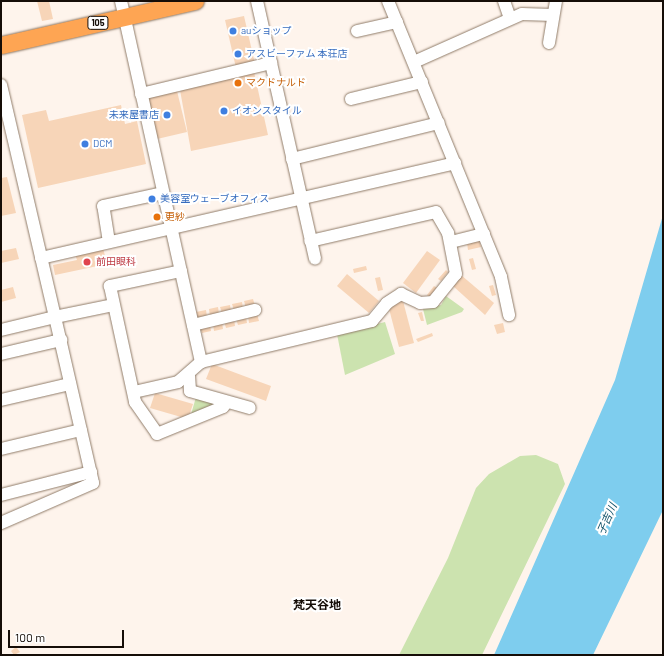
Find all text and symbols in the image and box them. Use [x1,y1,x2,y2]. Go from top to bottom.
road number: 105 [87,16,109,30]
place label: auショップ [241,25,291,37]
marker: auショップ [228,26,238,36]
place label: アスビーファム 本荘店 [246,48,348,60]
marker: アスビーファム 本荘店 [233,49,243,59]
place label: マクドナルド [246,77,306,89]
marker: マクドナルド [233,78,243,88]
place label: イオンスタイル [232,105,302,117]
marker: イオンスタイル [219,106,229,116]
place label: 未来屋書店 [109,109,159,121]
marker: 未来屋書店 [162,110,172,120]
place label: DCM [93,138,112,150]
marker: DCM [80,139,90,149]
place label: 美容室ウェーブオフィス [160,193,270,205]
marker: 美容室ウェーブオフィス [147,194,157,204]
place label: 更紗 [165,211,185,223]
marker: 更紗 [152,212,162,222]
marker: 前田眼科 [81,256,93,268]
place label: 前田眼科 [96,256,136,268]
water label: 子吉川 [594,501,620,537]
district label: 梵天谷地 [293,598,341,612]
scale bar [10,622,126,648]
text: 100 m [15,630,45,644]

